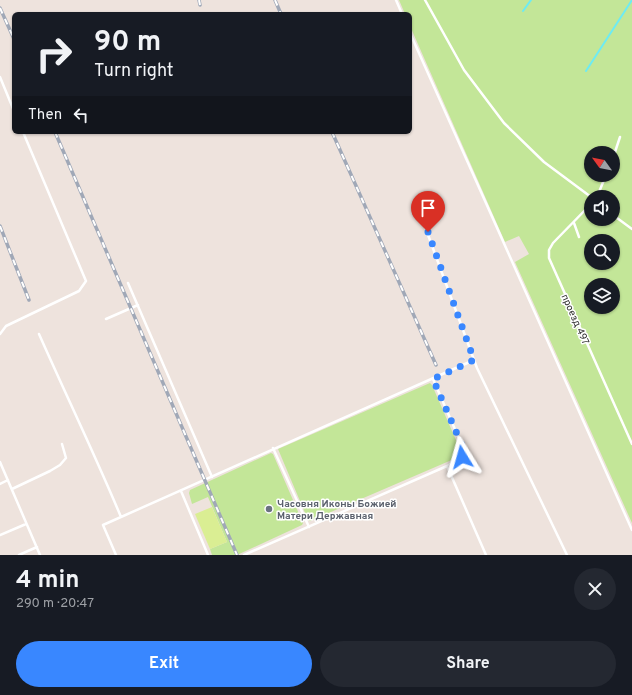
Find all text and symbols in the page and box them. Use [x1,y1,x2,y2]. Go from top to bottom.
text: 90 m [94,25,161,61]
icon: right [28,28,80,80]
text: Turn right [94,60,174,83]
icon: left [70,104,92,126]
text: Then [28,106,62,125]
north arrow [584,146,620,182]
map controls [584,146,620,314]
button: sound [584,190,620,226]
pin [411,191,445,232]
icon: arrive [417,197,439,219]
button: search [584,234,620,270]
button: layers [584,278,620,314]
street label: проезд 497 [558,292,592,347]
position arrow [441,436,483,478]
place label: Часовня Иконы Божией Матери Державная [277,498,396,523]
marker: Часовня Иконы Божией Матери Державная [264,504,274,514]
text: 4 min [16,566,79,596]
button: close [574,568,616,610]
text: 290 m · 20:47 [16,596,94,612]
button: Exit [16,641,312,687]
button: Share [320,641,616,687]

